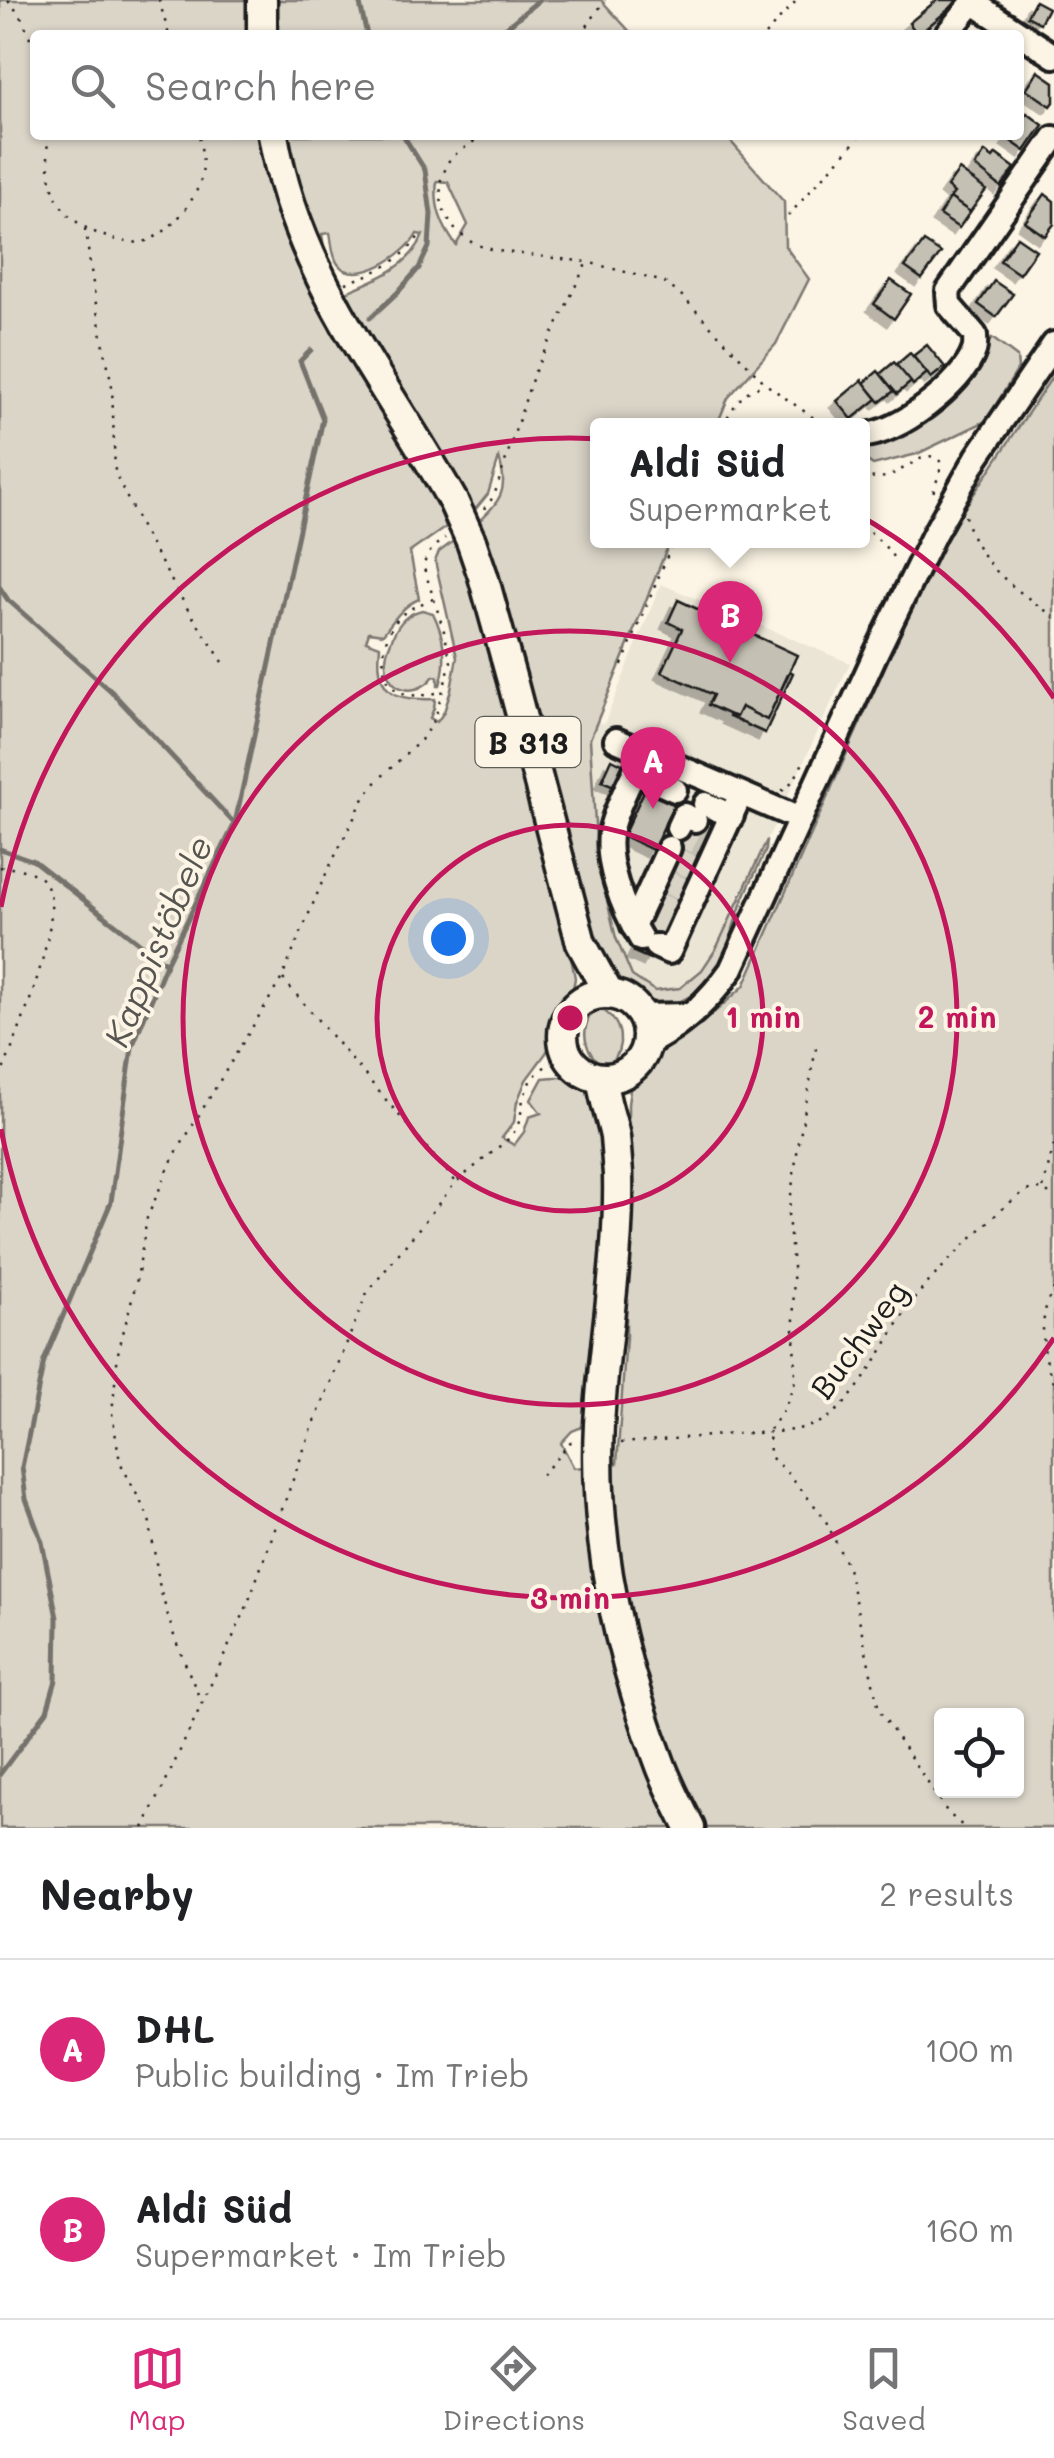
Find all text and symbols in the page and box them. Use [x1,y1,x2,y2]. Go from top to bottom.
search box [30,30,1024,140]
icon: search [65,58,120,113]
text: Search here [145,60,376,110]
popup [590,418,870,548]
text: Aldi Süd [628,437,785,487]
text: Supermarket [628,487,832,529]
pin: B [698,580,762,663]
road number: B 313 [476,717,580,767]
pin: A [620,726,686,809]
water label: Kappistöbele [92,829,222,1053]
your location [423,913,474,964]
text: 1 min [725,996,801,1036]
text: 2 min [918,996,996,1036]
centre of rings [552,1000,588,1036]
street label: Buchweg [800,1271,916,1407]
text: 3 min [530,1577,610,1617]
map controls [934,1708,1024,1798]
button: locate [934,1708,1024,1798]
text: Nearby [40,1866,194,1921]
text: 2 results [879,1872,1014,1914]
text: DHL [135,2003,215,2053]
text: A [61,2028,84,2070]
text: 100 m [924,2028,1014,2070]
text: Public building · Im Trieb [135,2053,529,2095]
text: Aldi Süd [135,2183,292,2233]
text: B [62,2208,83,2250]
text: 160 m [925,2208,1014,2250]
text: Supermarket · Im Trieb [135,2233,507,2275]
tab: Map [129,2341,186,2437]
tab: Directions [443,2341,585,2437]
tab: Saved [842,2341,925,2437]

